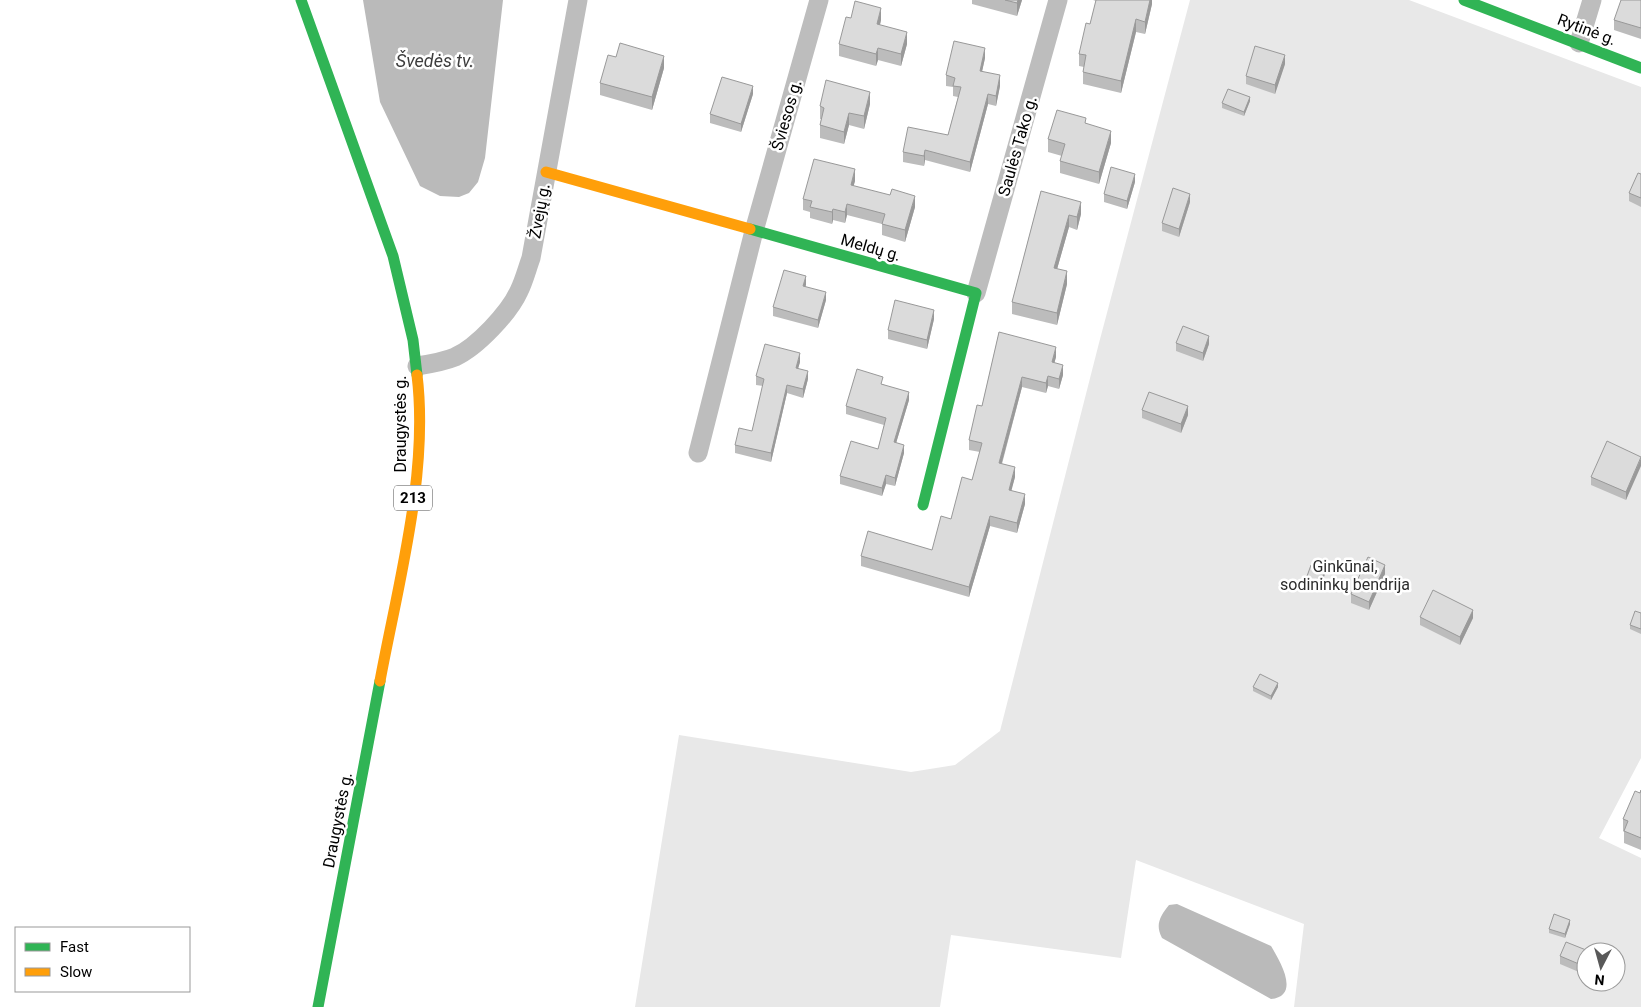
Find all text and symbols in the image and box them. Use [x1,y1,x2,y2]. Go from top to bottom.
street label: Rytinė g. [1555,10,1619,49]
water label: Švedės tv. [396,50,474,71]
street label: Šviesos g. [766,77,806,153]
street label: Saulės Tako g. [994,94,1041,198]
street label: Žvejų g. [525,182,554,240]
street label: Meldų g. [839,230,903,265]
street label: Draugystės g. [391,375,410,473]
road number: 213 [394,486,432,510]
park label: Ginkūnai, sodininkų bendrija [1280,557,1410,594]
street label: Draugystės g. [319,771,356,870]
legend [15,927,190,992]
text: Fast [60,938,89,956]
north arrow [1576,942,1626,992]
text: Slow [60,963,92,981]
text: N [1594,971,1605,988]

